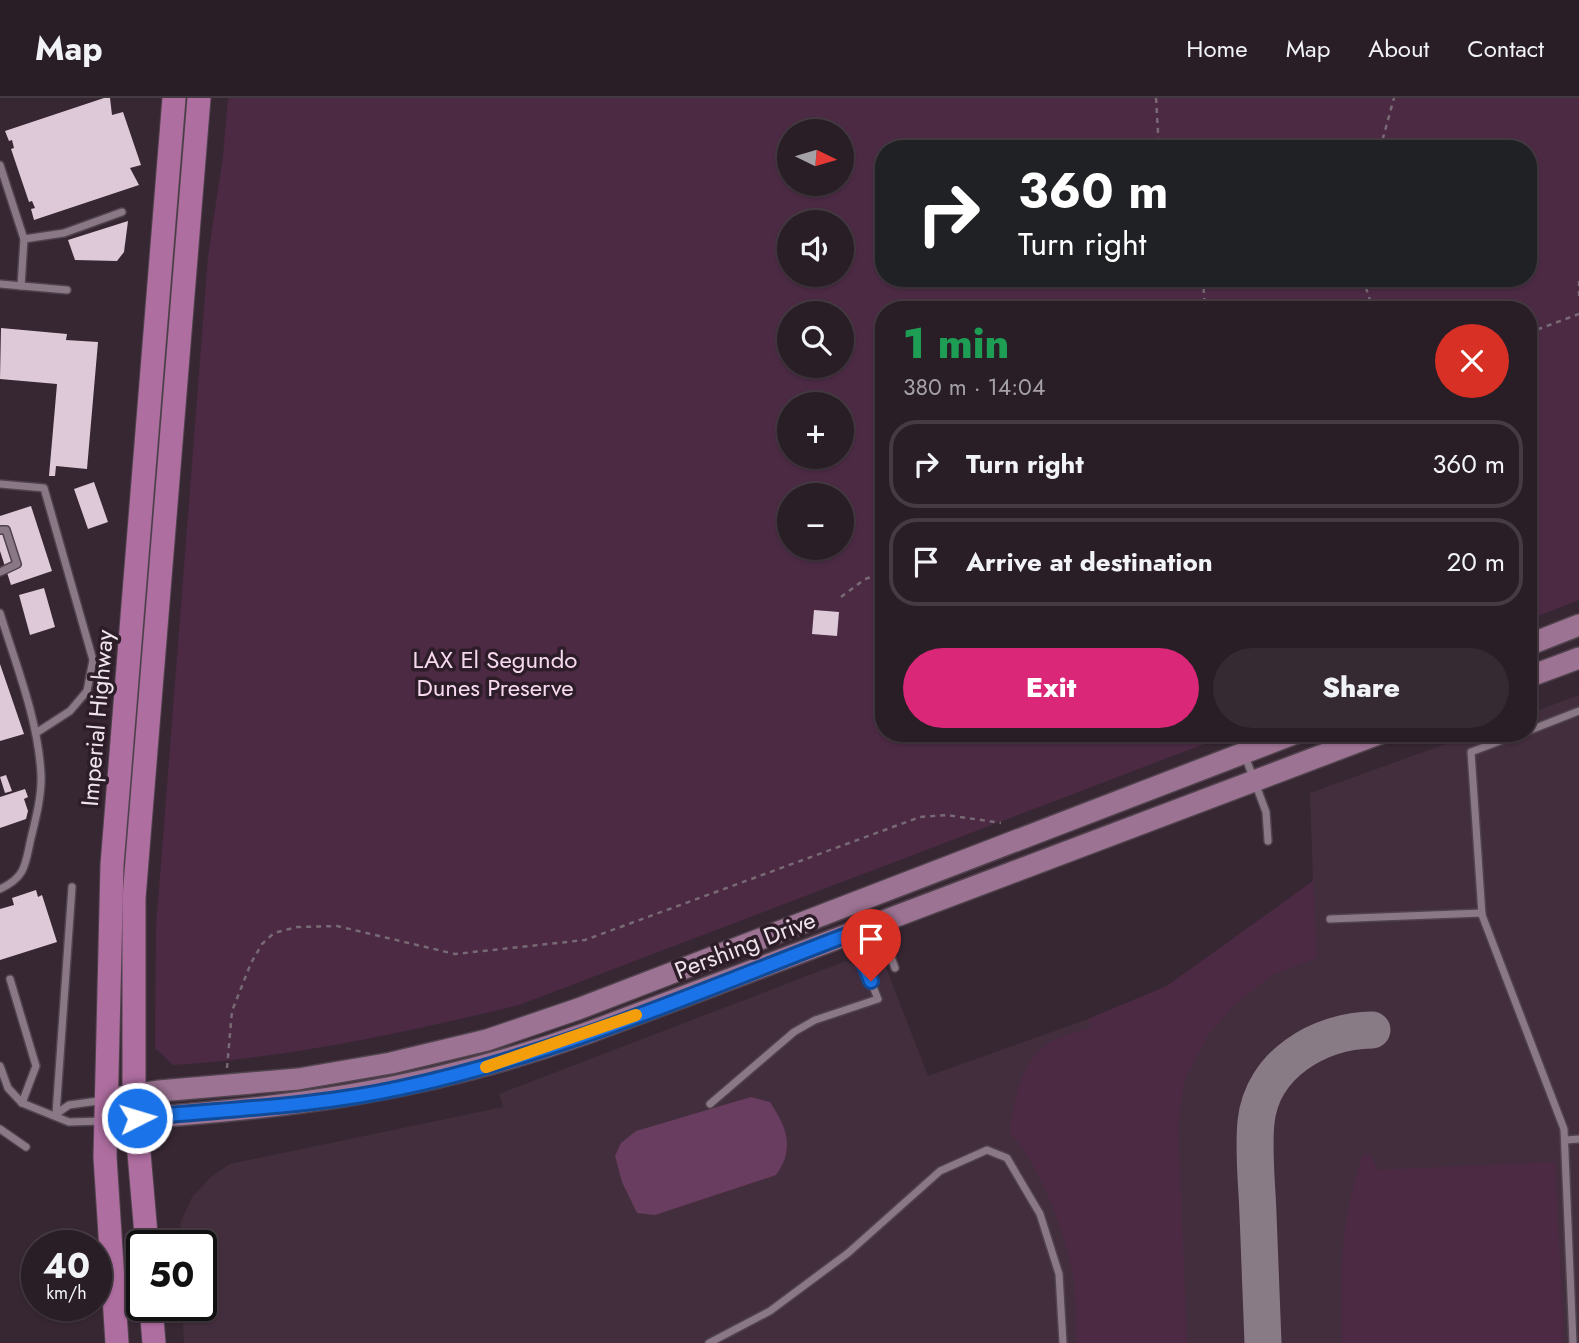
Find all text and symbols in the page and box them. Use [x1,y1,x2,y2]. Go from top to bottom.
text: Map [35,25,103,72]
text: Home [1186,31,1248,66]
text: Map [1286,31,1330,66]
text: About [1368,31,1429,66]
text: Contact [1467,31,1544,66]
north arrow [777,119,854,196]
map controls [777,119,854,560]
text: 360 m [1018,156,1169,226]
icon: right [903,168,994,259]
button: sound [777,210,854,287]
text: Turn right [1018,221,1147,267]
button: search [777,301,854,378]
text: 1 min [903,313,1009,374]
button: close [1435,324,1509,398]
text: 380 m · 14:04 [903,370,1045,404]
button: + [777,392,854,469]
icon: right [907,445,945,483]
text: Turn right [966,445,1084,483]
text: 360 m [1432,445,1505,483]
button: − [777,483,854,560]
icon: arrive [907,543,945,581]
text: Arrive at destination [966,543,1213,581]
text: 20 m [1447,543,1505,581]
street label: Imperial Highway [72,628,122,808]
park label: LAX El Segundo Dunes Preserve [413,642,577,705]
button: Exit [903,648,1199,728]
button: Share [1213,648,1509,728]
street label: Pershing Drive [669,902,821,988]
pin [841,909,901,981]
icon: arrive [852,920,890,958]
position arrow [100,1081,174,1155]
speed limit sign: 50 [126,1230,217,1321]
text: 40 [43,1241,90,1291]
text: km/h [46,1280,87,1306]

